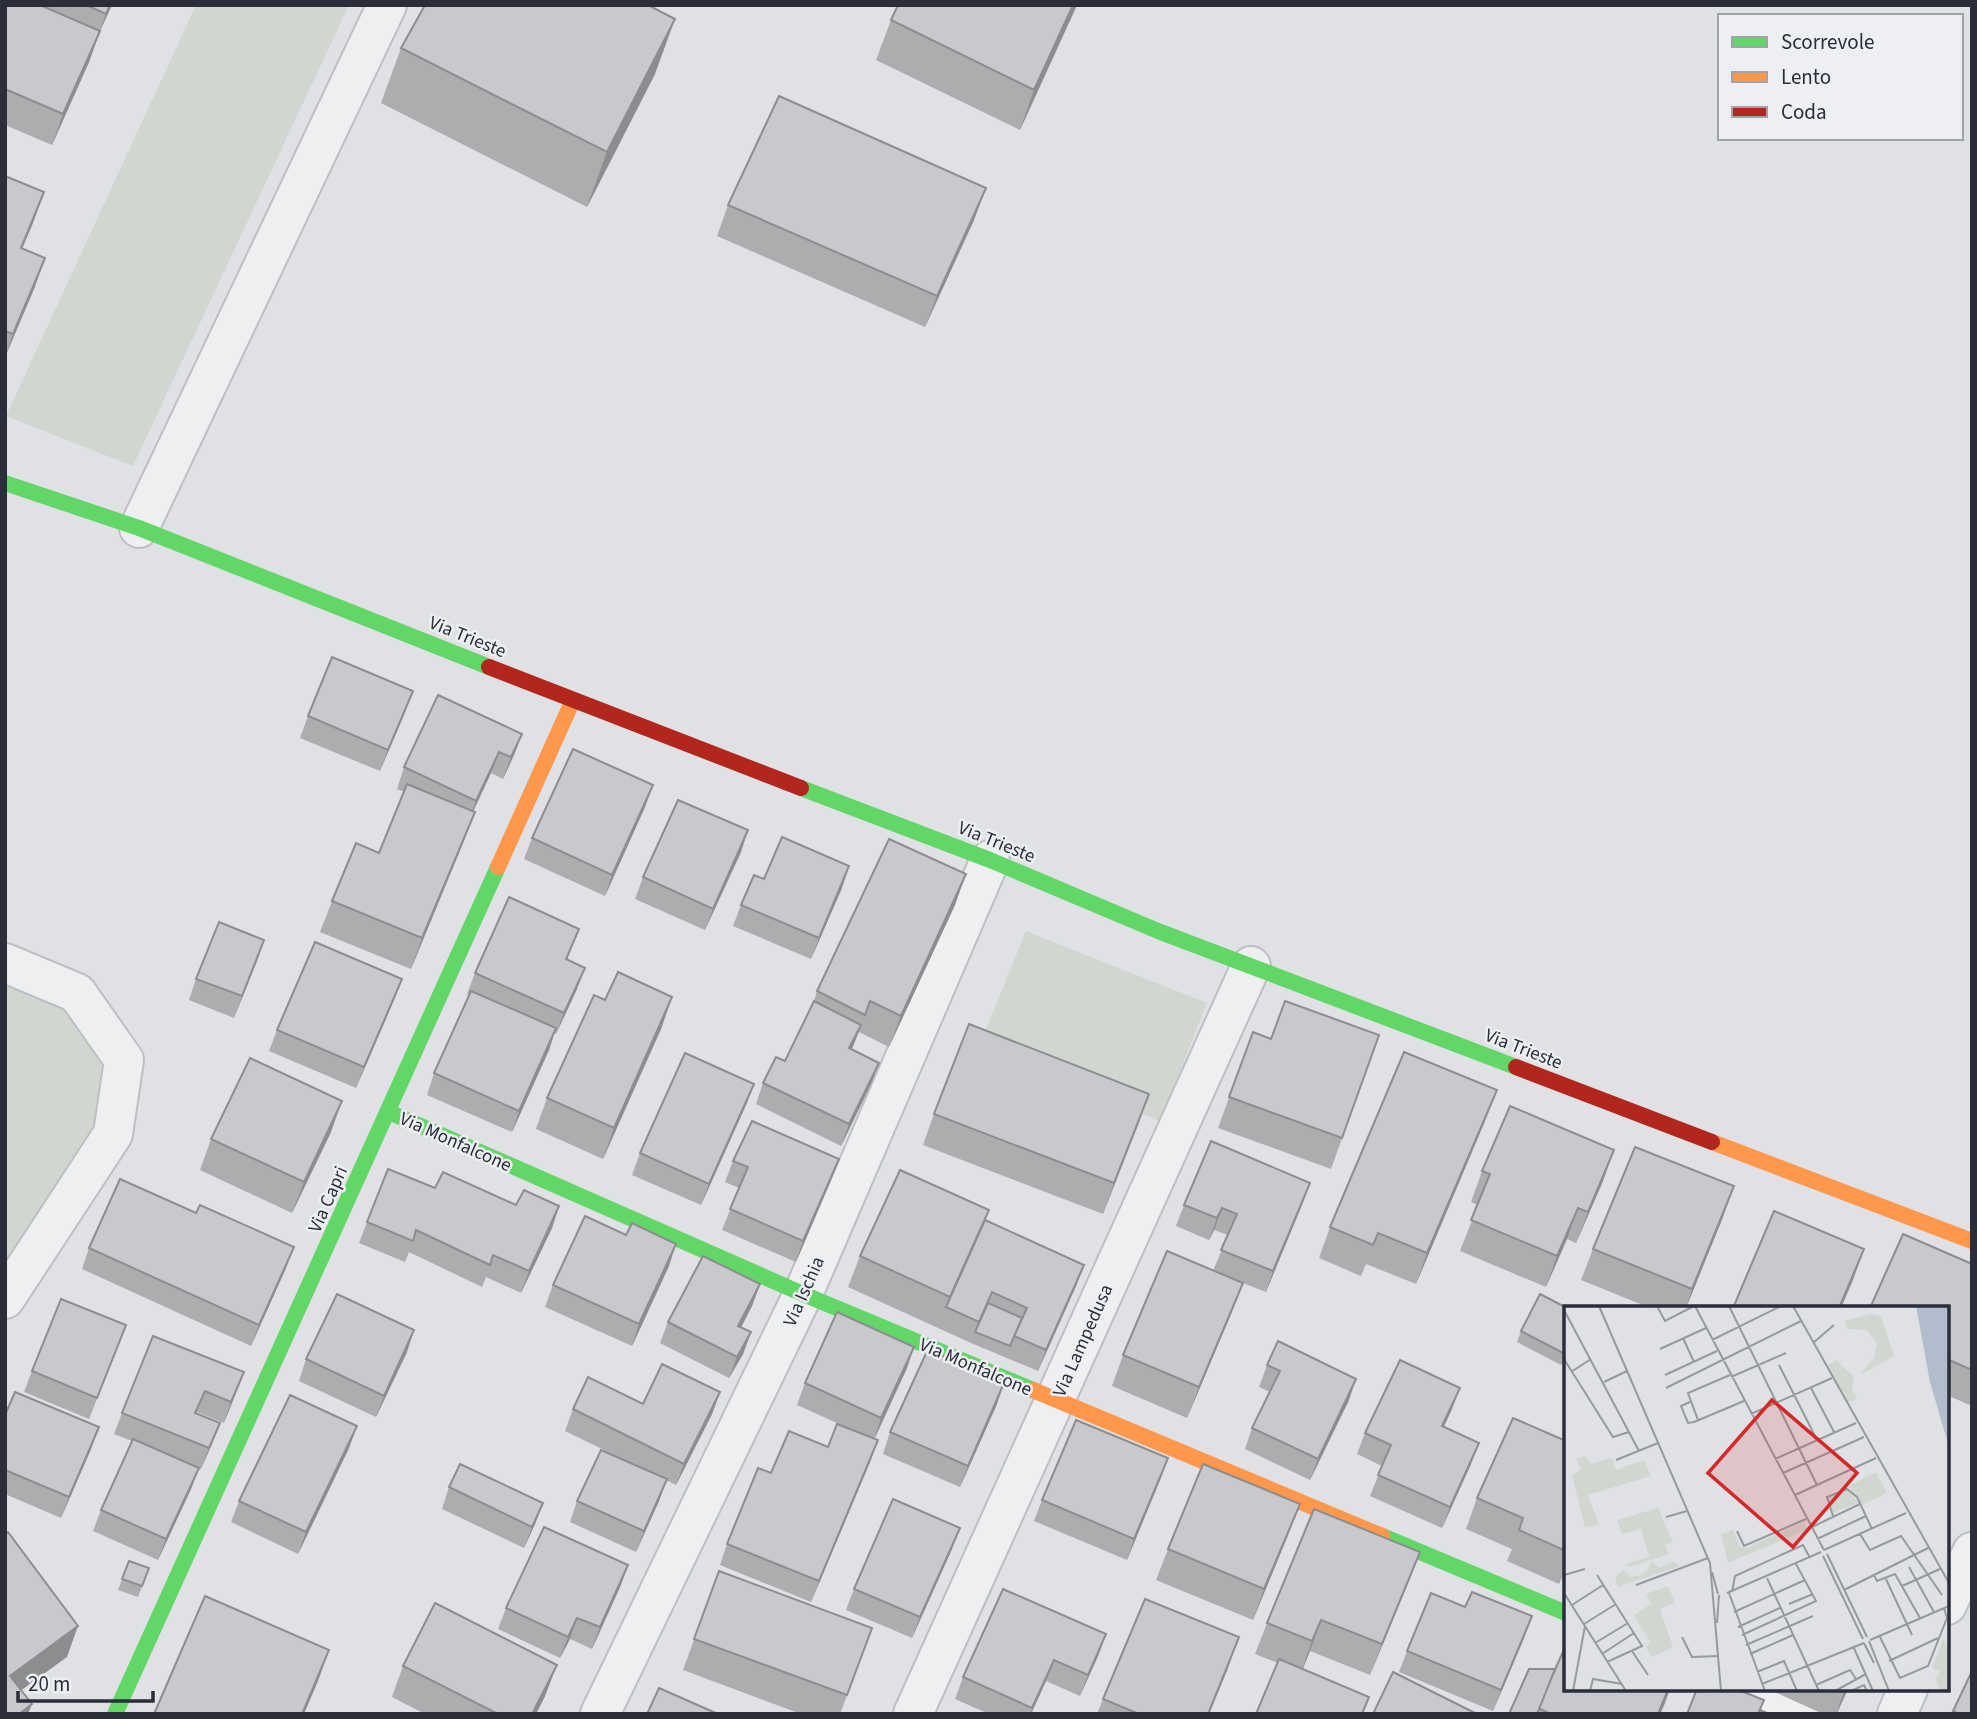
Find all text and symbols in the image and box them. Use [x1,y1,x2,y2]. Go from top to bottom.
legend [1718,14,1963,140]
text: Scorrevole [1781,27,1875,57]
text: Lento [1781,62,1831,92]
text: Coda [1781,97,1827,127]
street label: Via Trieste [425,610,510,665]
street label: Via Trieste [954,815,1039,870]
street label: Via Trieste [1481,1022,1566,1077]
street label: Via Monfalcone [395,1106,516,1179]
street label: Via Capri [302,1162,355,1237]
street label: Via Ischia [777,1252,832,1331]
street label: Via Lampedusa [1046,1280,1120,1401]
inset map [1564,1306,1949,1691]
street label: Via Monfalcone [915,1331,1036,1403]
scale bar [18,1660,152,1704]
text: 20 m [28,1669,70,1699]

